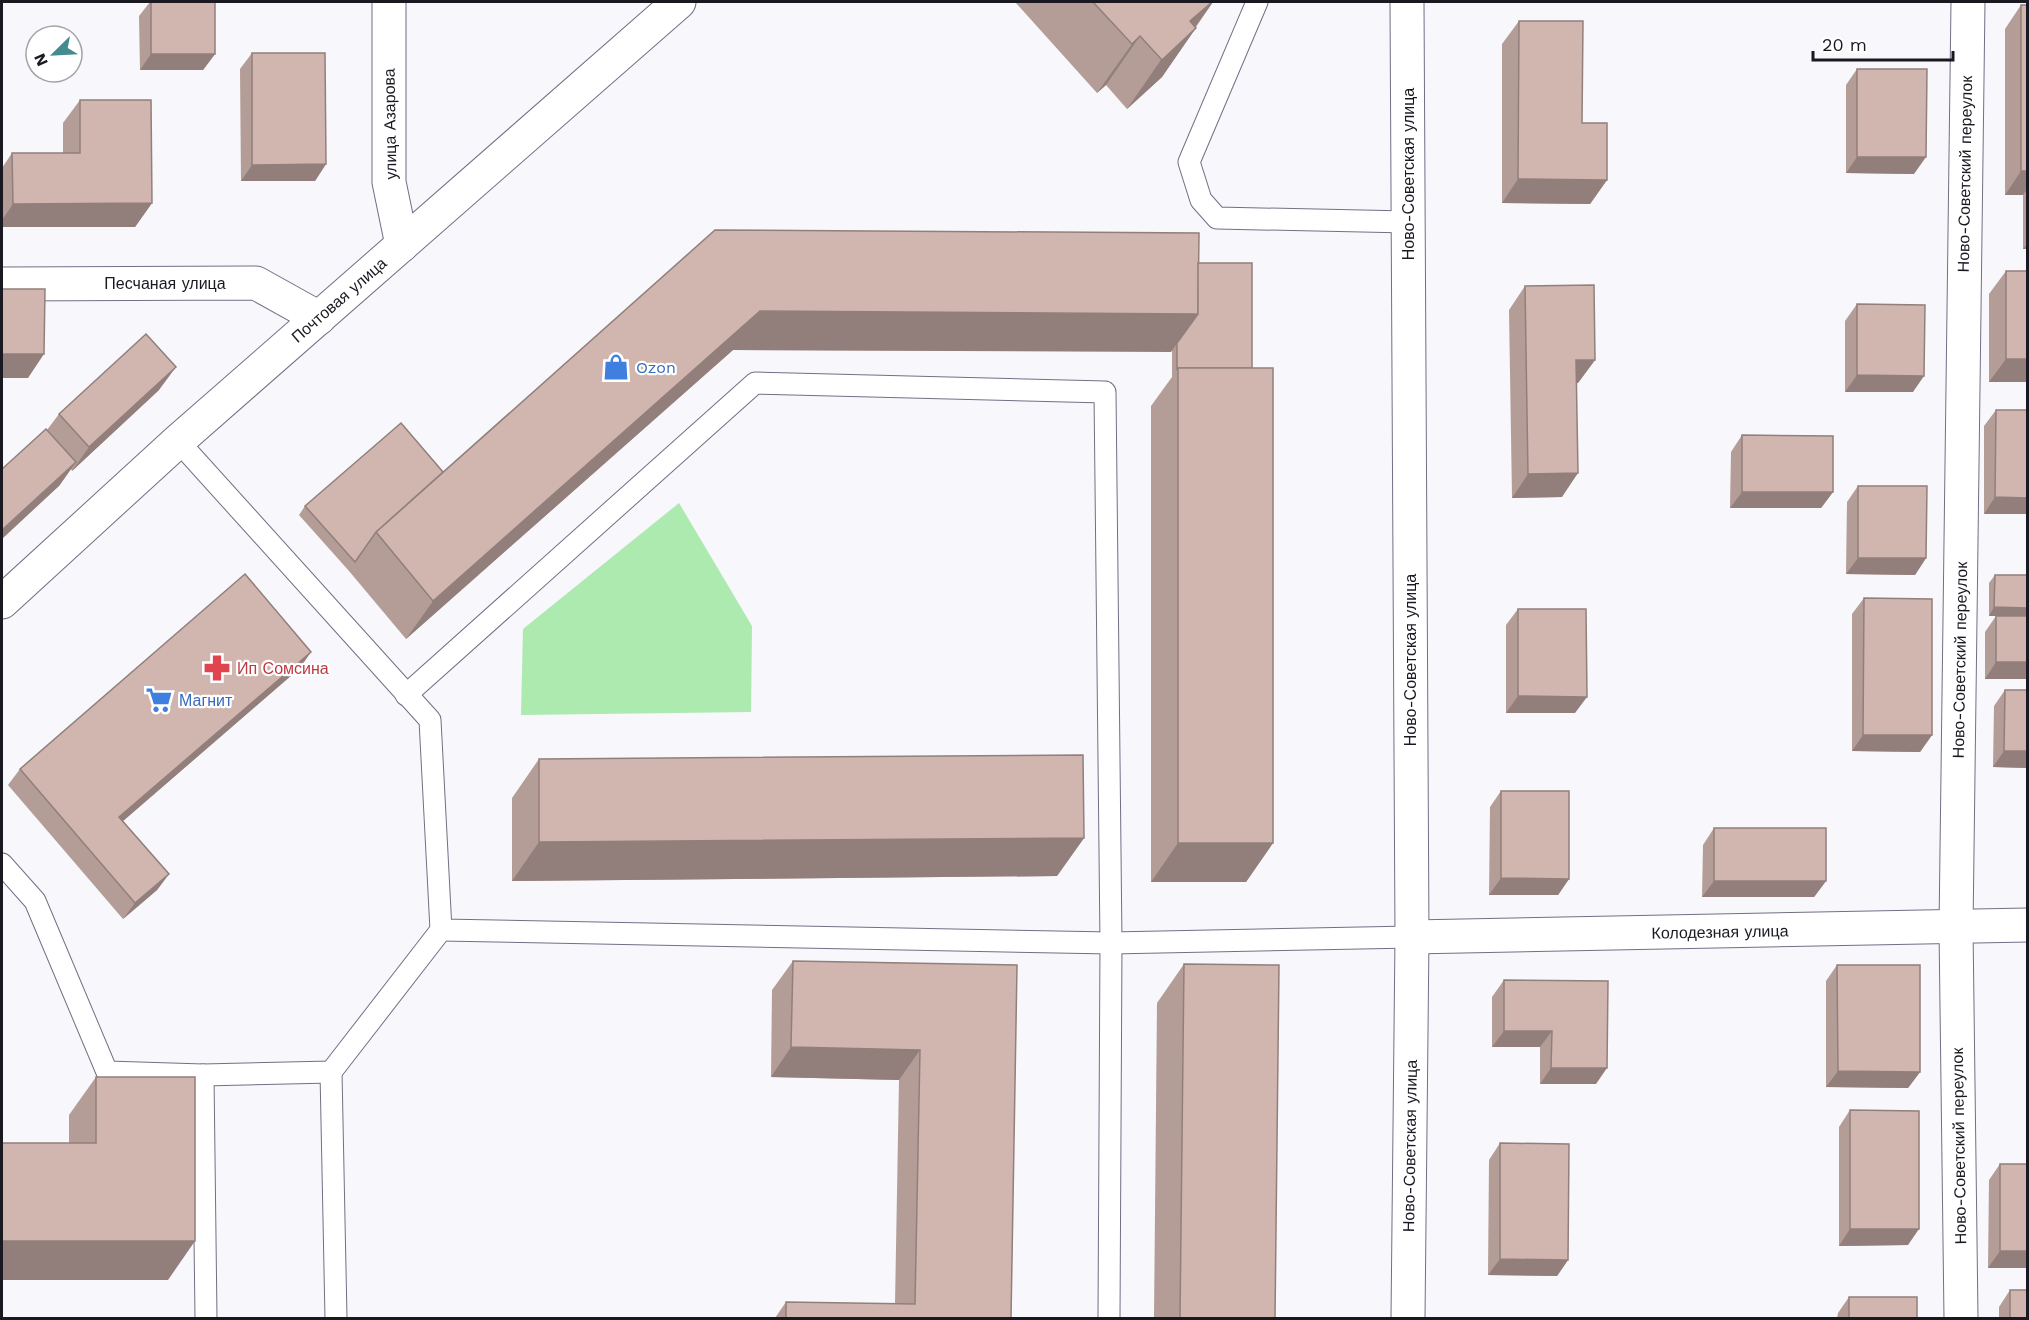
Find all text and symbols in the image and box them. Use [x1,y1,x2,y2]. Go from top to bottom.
north arrow [24,24,84,84]
scale bar [1813,24,1952,62]
text: 20 m [1822,34,1867,55]
text: N [30,51,52,69]
street label: улица Азарова [380,68,400,180]
street label: Ново-Советский переулок [1954,75,1976,273]
street label: Ново-Советская улица [1399,88,1418,260]
street label: Почтовая улица [288,253,390,346]
street label: Песчаная улица [104,274,226,293]
shop icon: Ozon [601,352,631,382]
place label: Ozon [636,358,676,377]
street label: Ново-Советский переулок [1949,561,1971,759]
street label: Ново-Советская улица [1401,574,1420,746]
pharmacy icon: Ип Сомсина [202,653,232,683]
place label: Ип Сомсина [237,659,329,678]
supermarket icon: Магнит [144,685,174,715]
place label: Магнит [179,691,233,710]
street label: Колодезная улица [1651,921,1789,943]
street label: Ново-Советский переулок [1948,1047,1970,1245]
street label: Ново-Советская улица [1399,1060,1421,1232]

